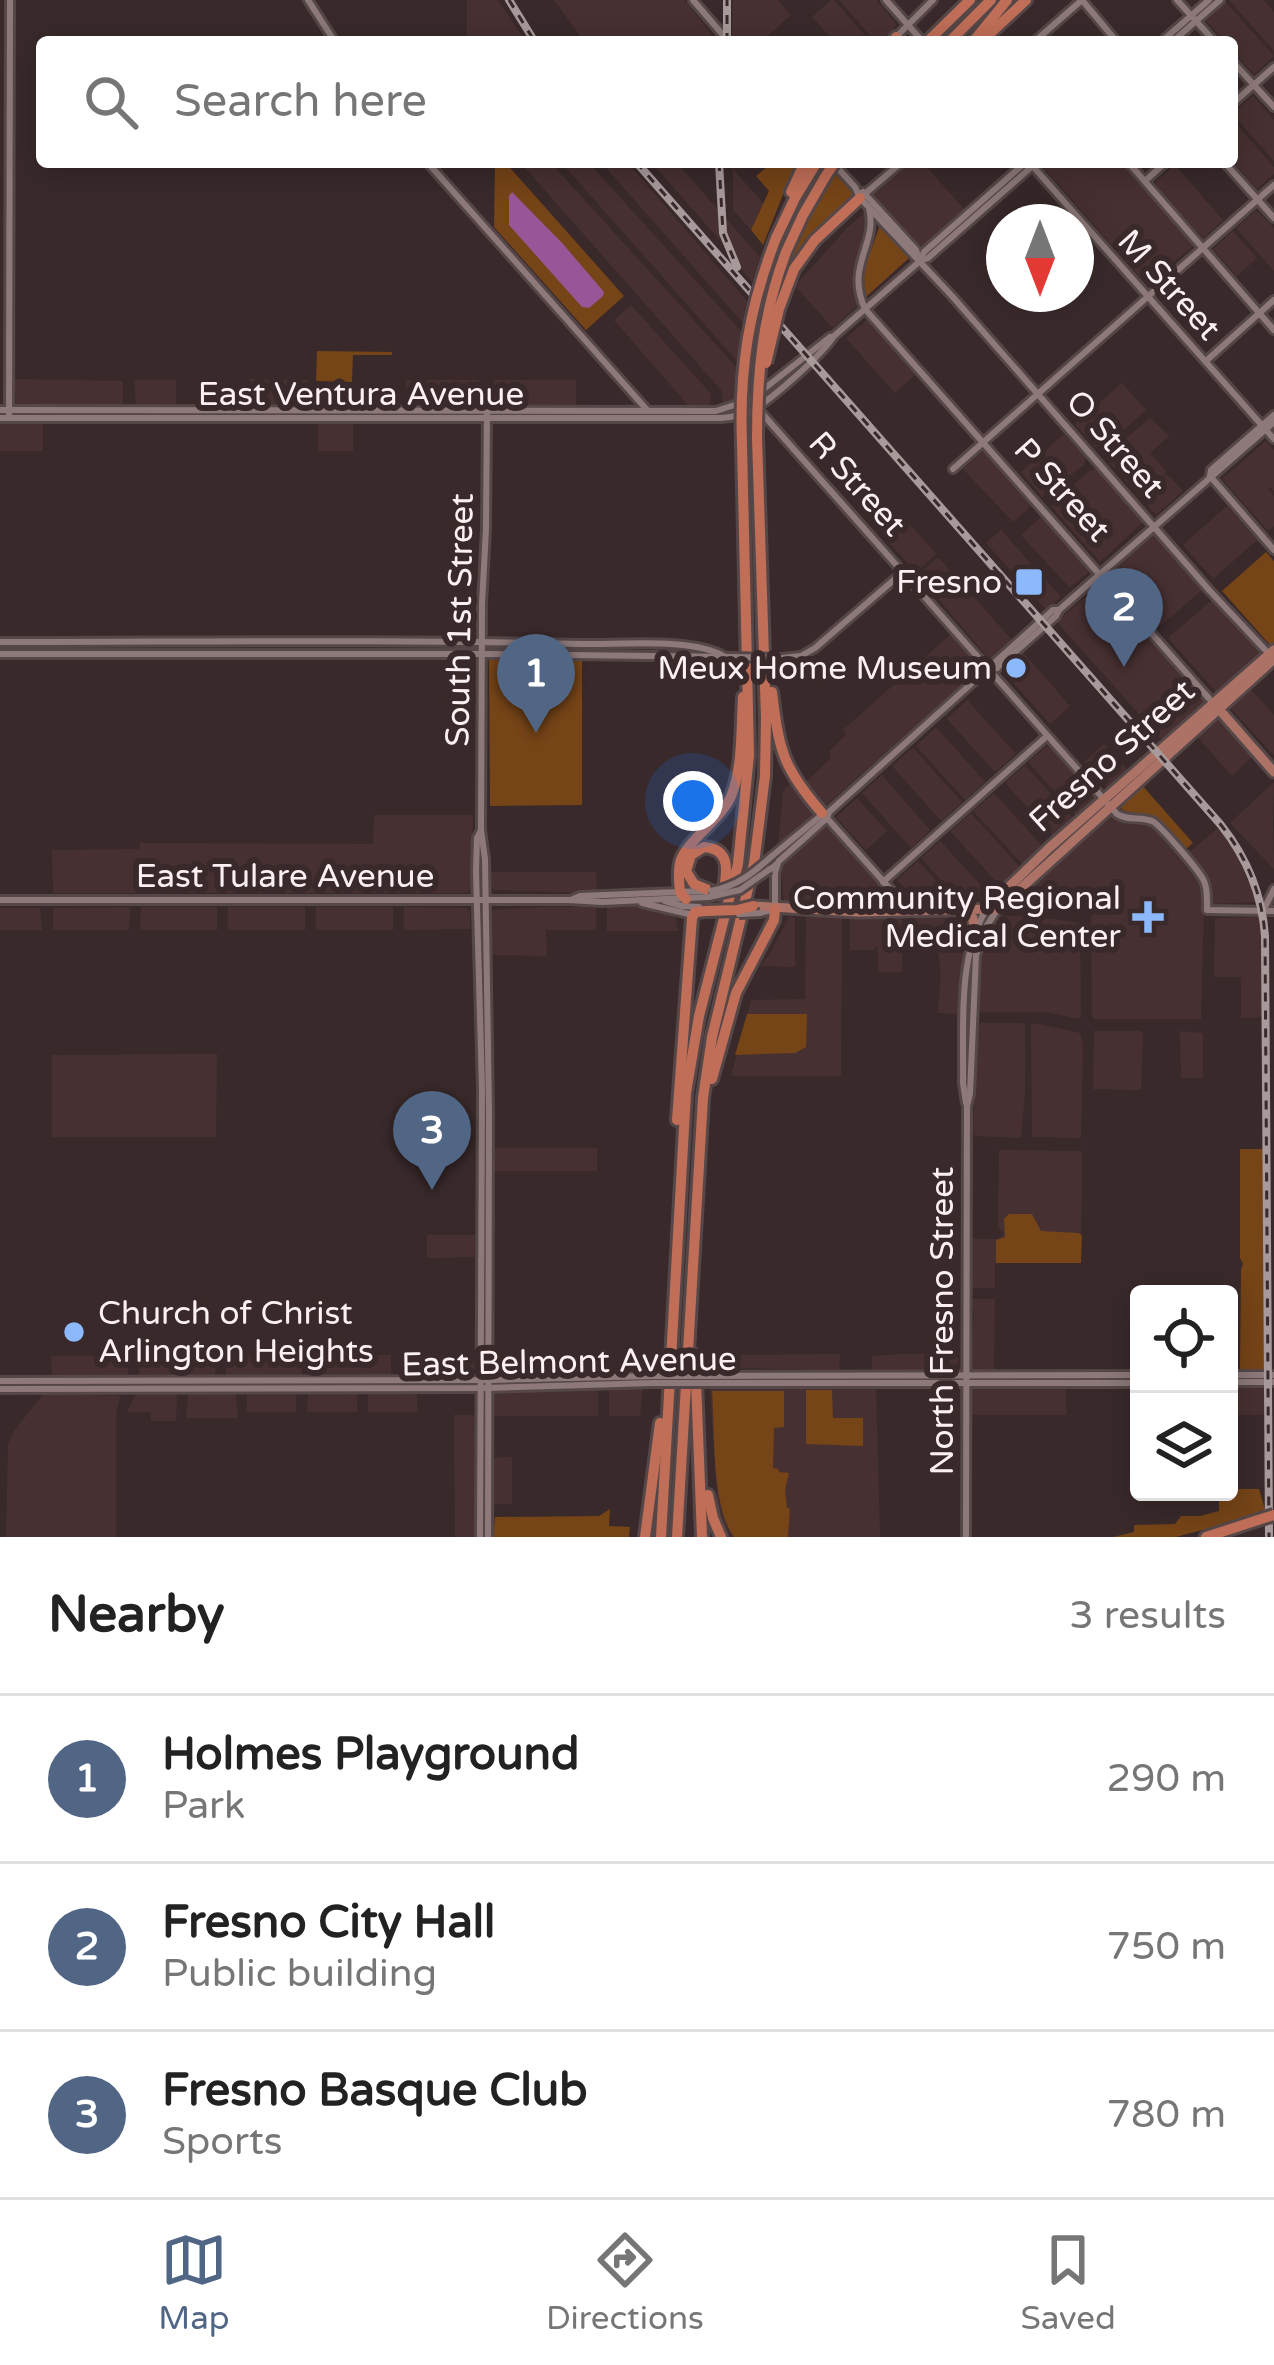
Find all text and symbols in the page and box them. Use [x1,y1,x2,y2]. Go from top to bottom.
search box [36,36,1238,168]
icon: search [78,69,144,135]
text: Search here [174,75,427,129]
north arrow [986,204,1094,312]
street label: M Street [1109,222,1229,348]
street label: East Ventura Avenue [198,375,524,414]
street label: O Street [1058,382,1172,506]
street label: R Street [800,424,914,544]
street label: P Street [1006,430,1118,550]
street label: South 1st Street [438,493,482,747]
place label: Fresno [896,563,1002,602]
marker: Fresno [1013,566,1045,598]
pin: 2 [1085,568,1163,667]
pin: 1 [497,634,575,733]
place label: Meux Home Museum [657,649,992,688]
marker: Meux Home Museum [1003,655,1029,681]
street label: Fresno Street [1021,672,1203,840]
your location [663,771,723,831]
street label: East Tulare Avenue [136,857,434,896]
place label: Community Regional Medical Center [793,879,1121,956]
marker: Community Regional Medical Center [1132,901,1164,933]
pin: 3 [393,1091,471,1190]
street label: North Fresno Street [923,1167,962,1475]
map controls [1130,1285,1238,1501]
button: locate [1130,1285,1238,1393]
place label: Church of Christ Arlington Heights [98,1294,374,1371]
marker: Church of Christ Arlington Heights [61,1319,87,1345]
street label: East Belmont Avenue [401,1340,737,1384]
button: layers [1130,1393,1238,1501]
text: Nearby [48,1584,225,1646]
text: 3 results [1069,1592,1226,1639]
text: Holmes Playground [162,1728,579,1782]
text: 1 [75,1755,99,1802]
text: 290 m [1107,1755,1226,1802]
text: Park [162,1782,245,1829]
text: Fresno City Hall [162,1896,495,1950]
text: 2 [75,1923,99,1970]
text: 750 m [1107,1923,1226,1970]
text: Public building [162,1950,437,1997]
text: Fresno Basque Club [162,2064,588,2118]
text: 3 [75,2091,99,2138]
text: 780 m [1107,2091,1226,2138]
text: Sports [162,2118,283,2165]
tab: Map [158,2227,230,2338]
tab: Directions [546,2227,704,2338]
tab: Saved [1020,2227,1116,2338]

